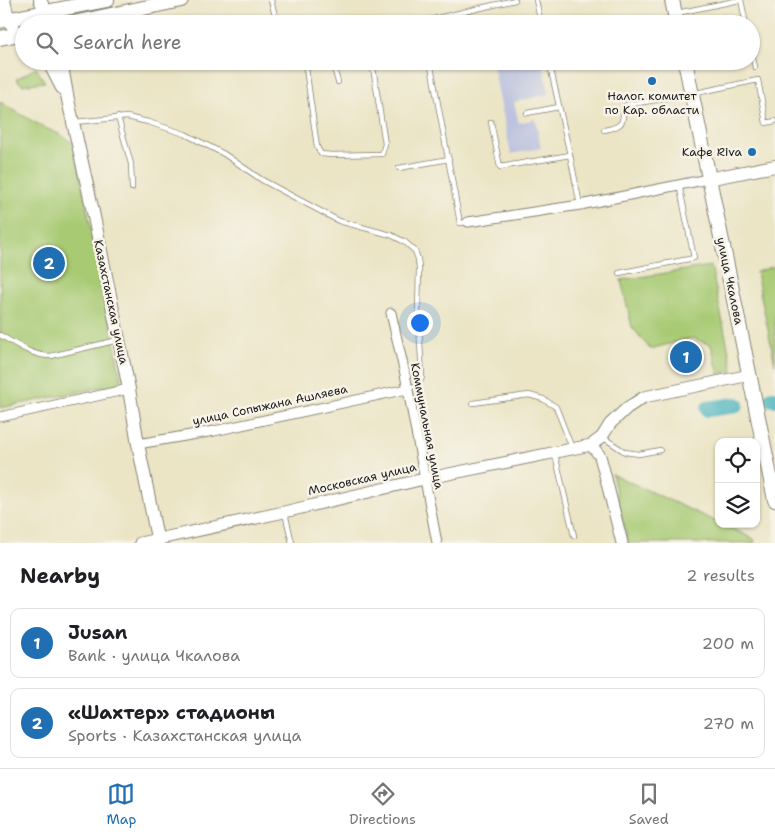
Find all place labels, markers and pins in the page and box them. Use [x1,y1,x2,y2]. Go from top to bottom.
marker: Налог. комитет по Кар. области [646,75,658,87]
place label: Налог. комитет по Кар. области [605,88,700,118]
place label: Кафе Riva [682,144,743,160]
marker: Кафе Riva [746,146,758,158]
pin: 2 [33,244,65,282]
pin: 1 [670,338,702,376]

